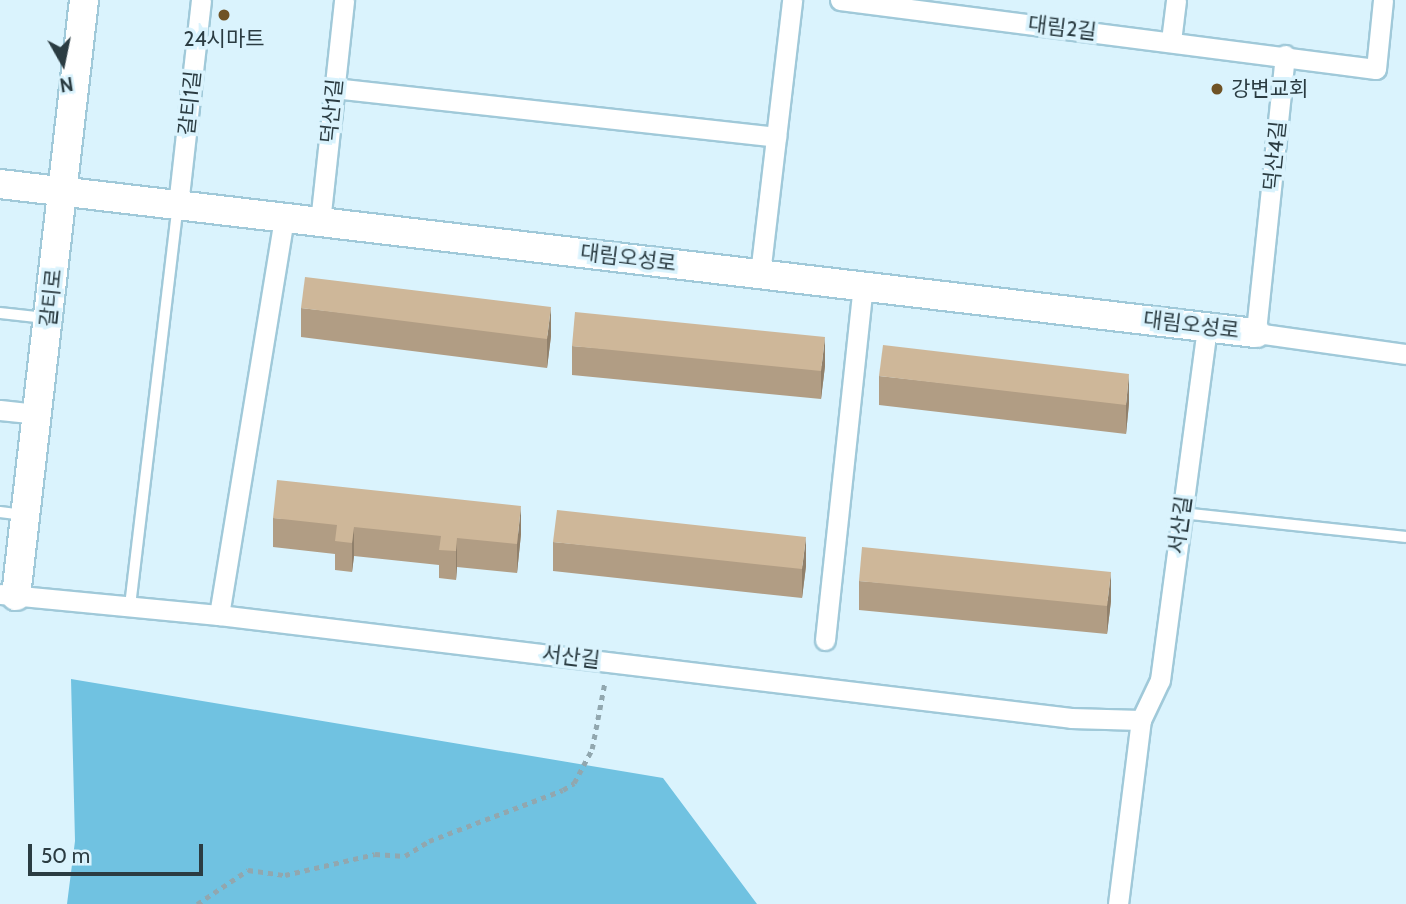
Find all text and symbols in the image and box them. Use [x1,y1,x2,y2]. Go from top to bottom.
marker: 24시마트 [216,7,232,23]
street label: 대림2길 [1026,11,1098,45]
place label: 24시마트 [183,26,265,52]
north arrow [28,28,98,98]
street label: 갈티1길 [174,69,206,137]
text: N [58,72,75,97]
place label: 강변교회 [1231,76,1308,102]
street label: 덕산1길 [316,77,348,145]
marker: 강변교회 [1209,81,1225,97]
street label: 덕산4길 [1259,120,1291,192]
street label: 대림오성로 [579,240,677,276]
street label: 갈티로 [35,268,67,328]
street label: 대림오성로 [1142,307,1240,343]
street label: 서산길 [1163,495,1197,555]
street label: 서산길 [541,641,601,673]
scale bar [32,830,206,874]
text: 50 m [41,843,90,868]

